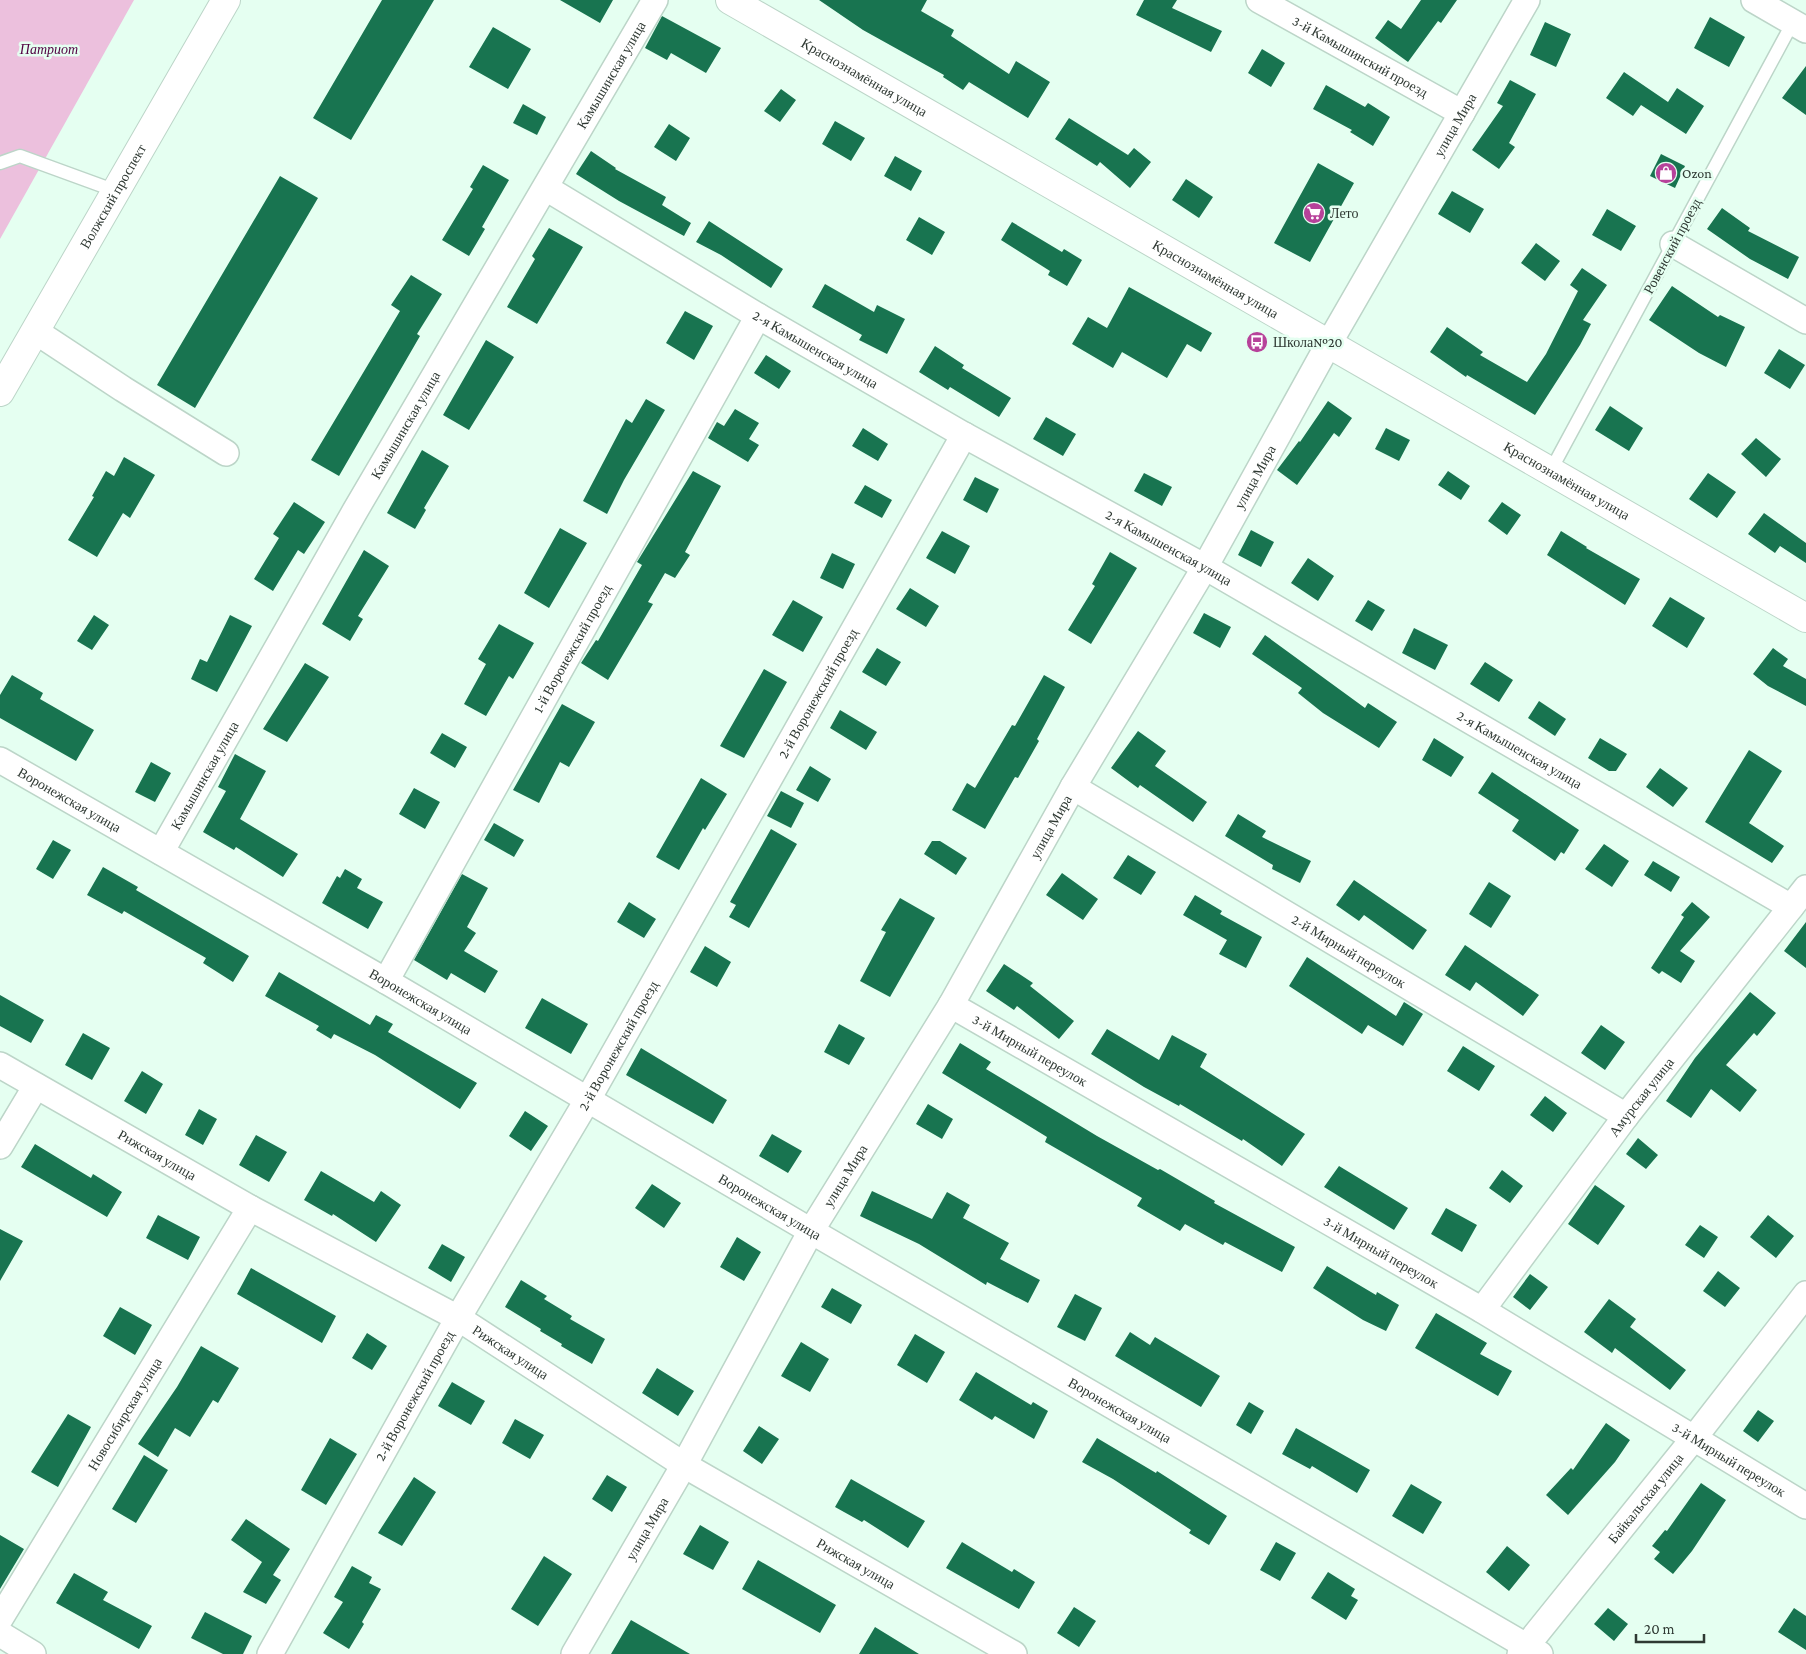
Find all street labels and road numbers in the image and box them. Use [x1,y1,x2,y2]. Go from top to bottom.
street label: 3-й Камышинский проезд [1290,12,1431,100]
street label: Камышинская улица [573,18,649,132]
street label: Краснознамённая улица [799,35,931,120]
street label: улица Мира [1430,90,1480,159]
street label: Волжский проспект [77,141,149,251]
street label: Ровенский проезд [1640,196,1704,296]
street label: Краснознамённая улица [1150,236,1282,322]
street label: 2-я Камышенская улица [750,307,881,392]
street label: Камышинская улица [368,368,444,482]
street label: Краснознамённая улица [1501,438,1633,523]
street label: улица Мира [1231,442,1279,512]
street label: 2-я Камышенская улица [1103,506,1235,589]
street label: 1-й Воронежский проезд [530,582,614,715]
street label: 2-й Воронежский проезд [775,626,861,761]
street label: 2-я Камышенская улица [1454,707,1586,792]
street label: Камышинская улица [167,718,242,833]
street label: Воронежская улица [15,764,125,836]
street label: улица Мира [1027,791,1075,861]
street label: 2-й Мирный переулок [1289,911,1409,991]
street label: Воронежская улица [366,965,475,1038]
street label: 2-й Воронежский проезд [575,978,661,1113]
street label: 3-й Мирный переулок [970,1011,1090,1090]
street label: Амурская улица [1606,1054,1678,1140]
street label: Рижская улица [115,1126,200,1184]
street label: улица Мира [820,1141,871,1210]
street label: Воронежская улица [716,1170,825,1243]
street label: 3-й Мирный переулок [1321,1213,1441,1291]
street label: Рижская улица [470,1322,552,1383]
street label: 2-й Воронежский проезд [372,1328,457,1464]
street label: Новосибирская улица [84,1354,166,1473]
street label: Воронежская улица [1066,1374,1175,1447]
street label: 3-й Мирный переулок [1669,1419,1789,1500]
street label: Байкальская улица [1604,1449,1687,1546]
street label: улица Мира [622,1494,672,1563]
street label: Рижская улица [814,1535,898,1593]

